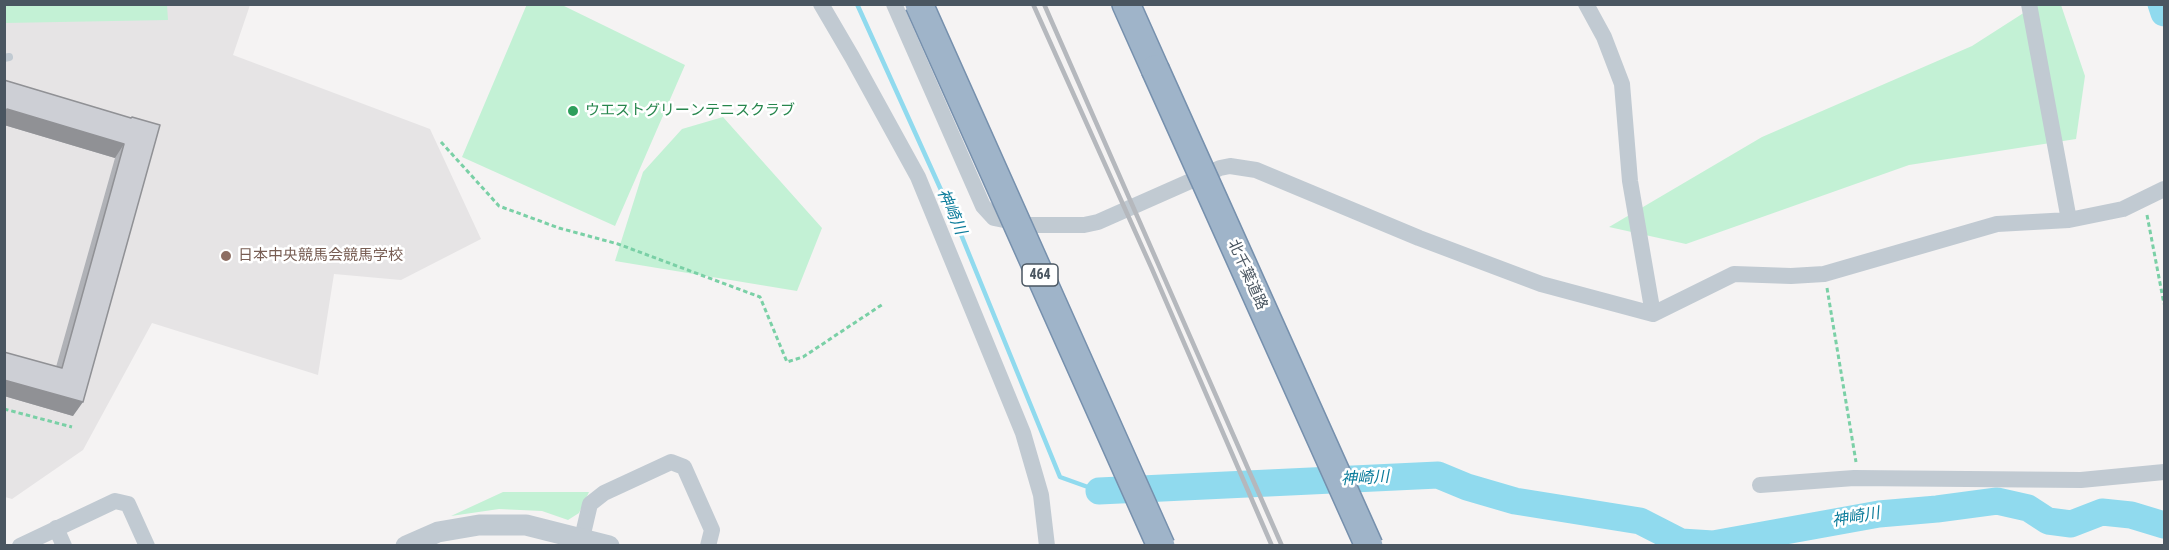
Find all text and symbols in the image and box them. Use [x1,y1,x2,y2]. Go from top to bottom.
place label: ウエストグリーンテニスクラブ [585,102,795,120]
marker: ウエストグリーンテニスクラブ [566,104,580,118]
water label: 神崎川 [932,186,970,238]
street label: 北千葉道路 [1224,237,1270,313]
place label: 日本中央競馬会競馬学校 [238,247,403,265]
marker: 日本中央競馬会競馬学校 [219,249,233,263]
road number: 464 [1022,264,1058,286]
water label: 神崎川 [1341,468,1389,490]
water label: 神崎川 [1831,504,1881,532]

